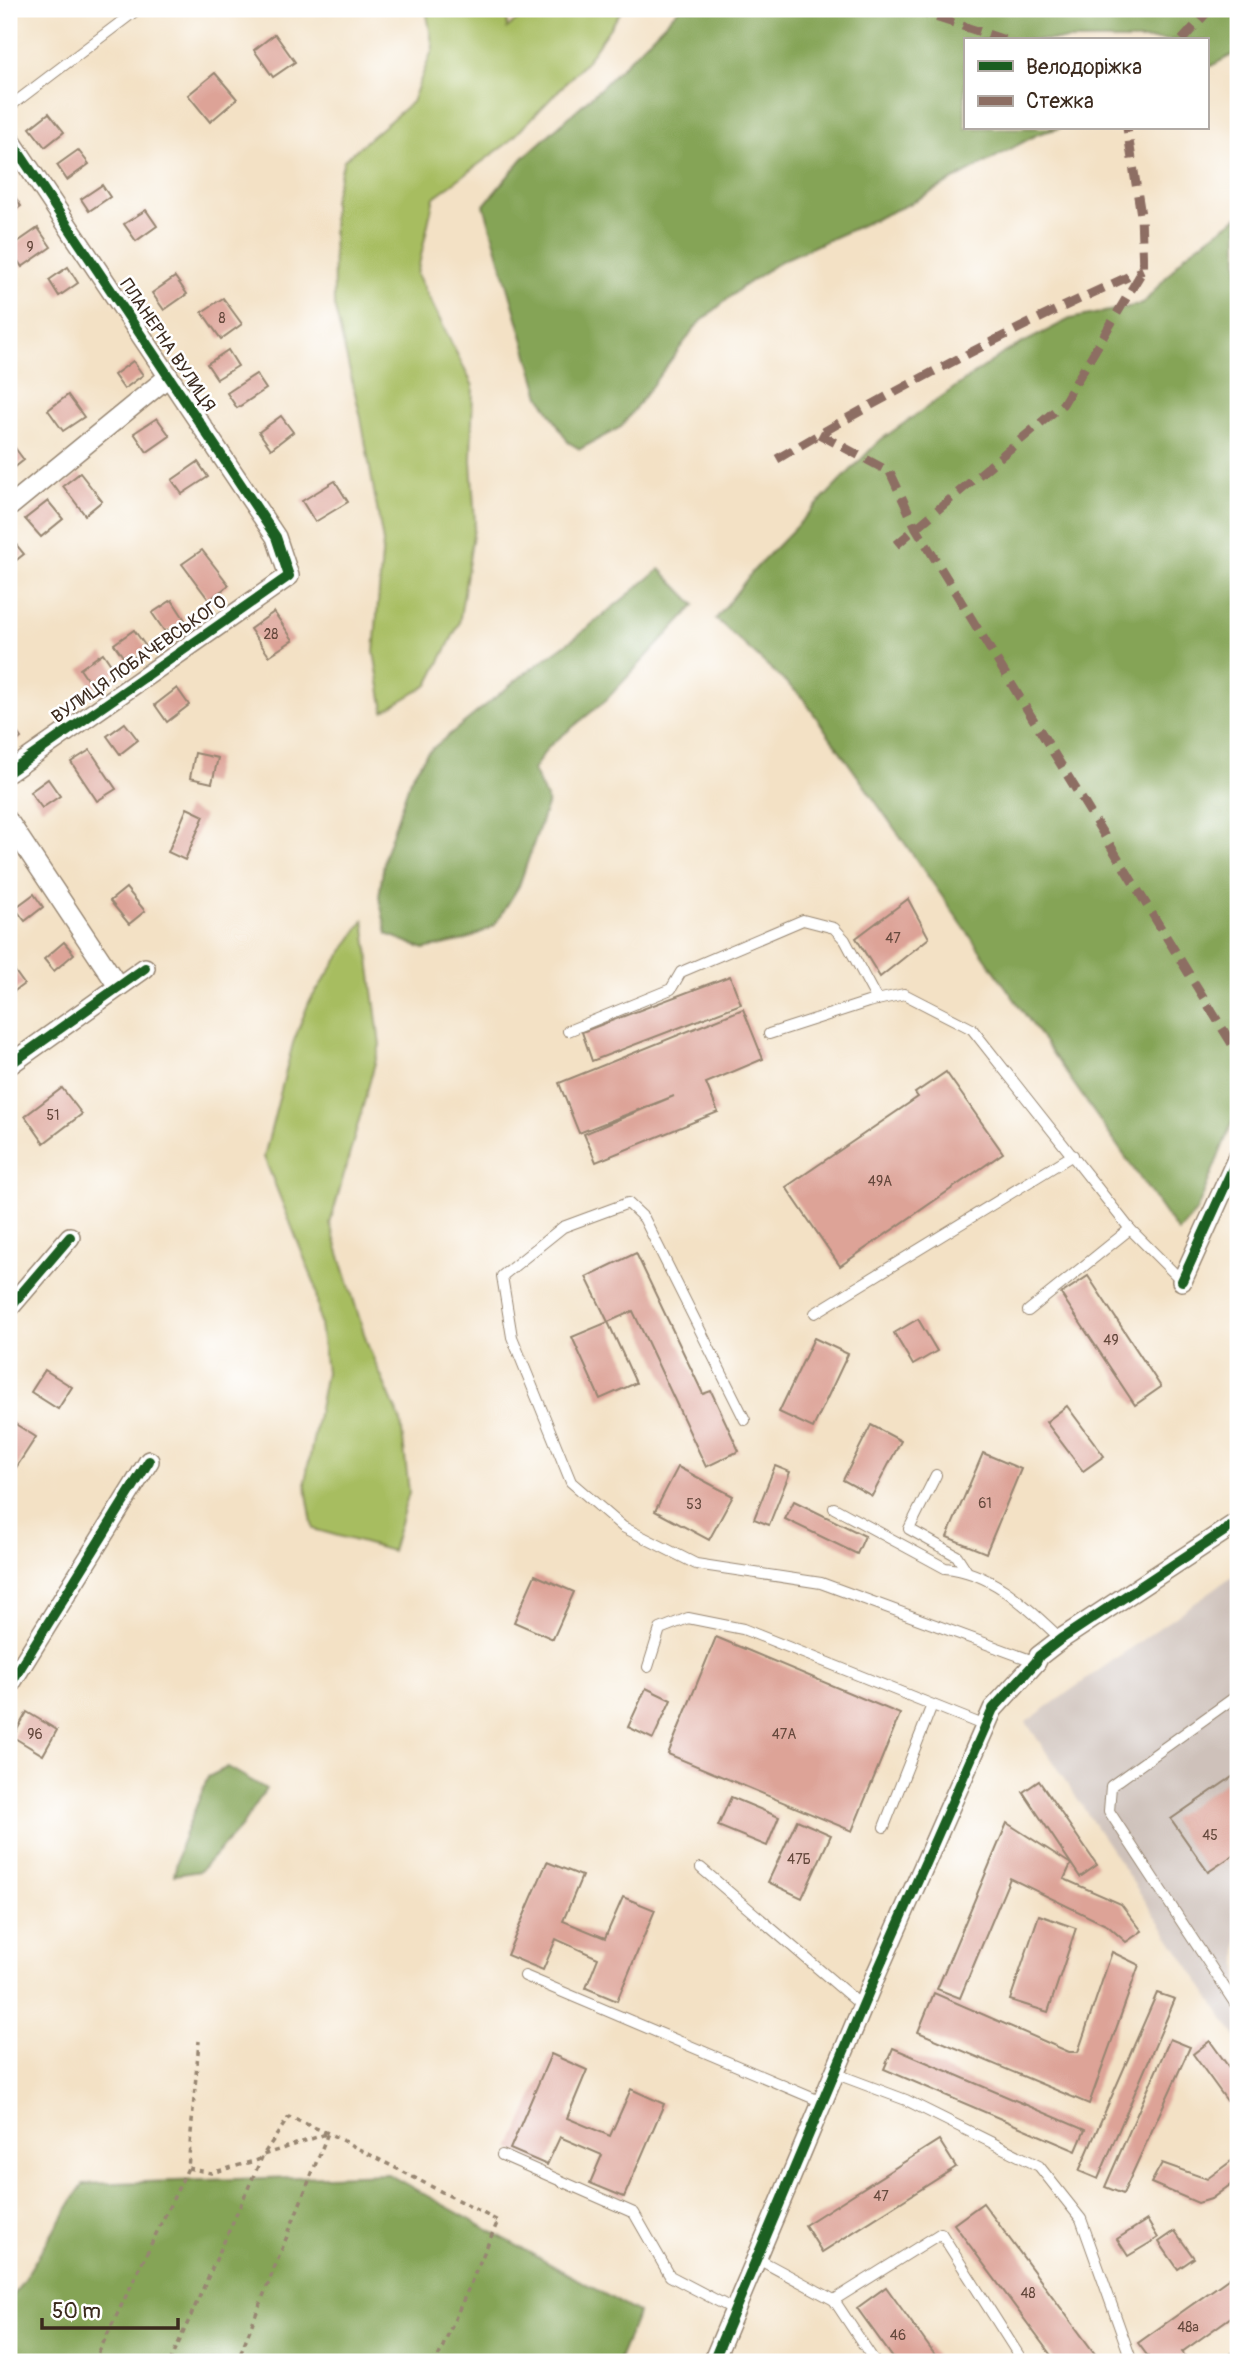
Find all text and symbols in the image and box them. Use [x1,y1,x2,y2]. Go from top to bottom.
legend [964,38,1208,130]
text: Велодоріжка [1026,54,1142,81]
text: Стежка [1026,88,1094,115]
house number: 9 [26,239,34,256]
street label: ПЛАНЕРНА ВУЛИЦЯ [115,274,221,416]
house number: 8 [218,310,226,327]
street label: ВУЛИЦЯ ЛОБАЧЕВСЬКОГО [47,590,231,729]
house number: 28 [264,626,278,643]
house number: 47 [885,930,901,947]
house number: 51 [46,1107,60,1124]
house number: 49А [868,1173,892,1190]
house number: 49 [1103,1332,1119,1349]
house number: 61 [978,1495,992,1512]
house number: 53 [686,1496,702,1513]
house number: 96 [27,1726,43,1743]
house number: 47А [772,1726,796,1743]
house number: 45 [1202,1827,1218,1844]
house number: 47Б [787,1851,811,1868]
house number: 47 [873,2188,889,2205]
house number: 48 [1020,2285,1036,2302]
scale bar [42,2287,178,2331]
text: 50 m [52,2298,101,2325]
house number: 48а [1177,2319,1199,2336]
house number: 46 [890,2327,906,2344]

